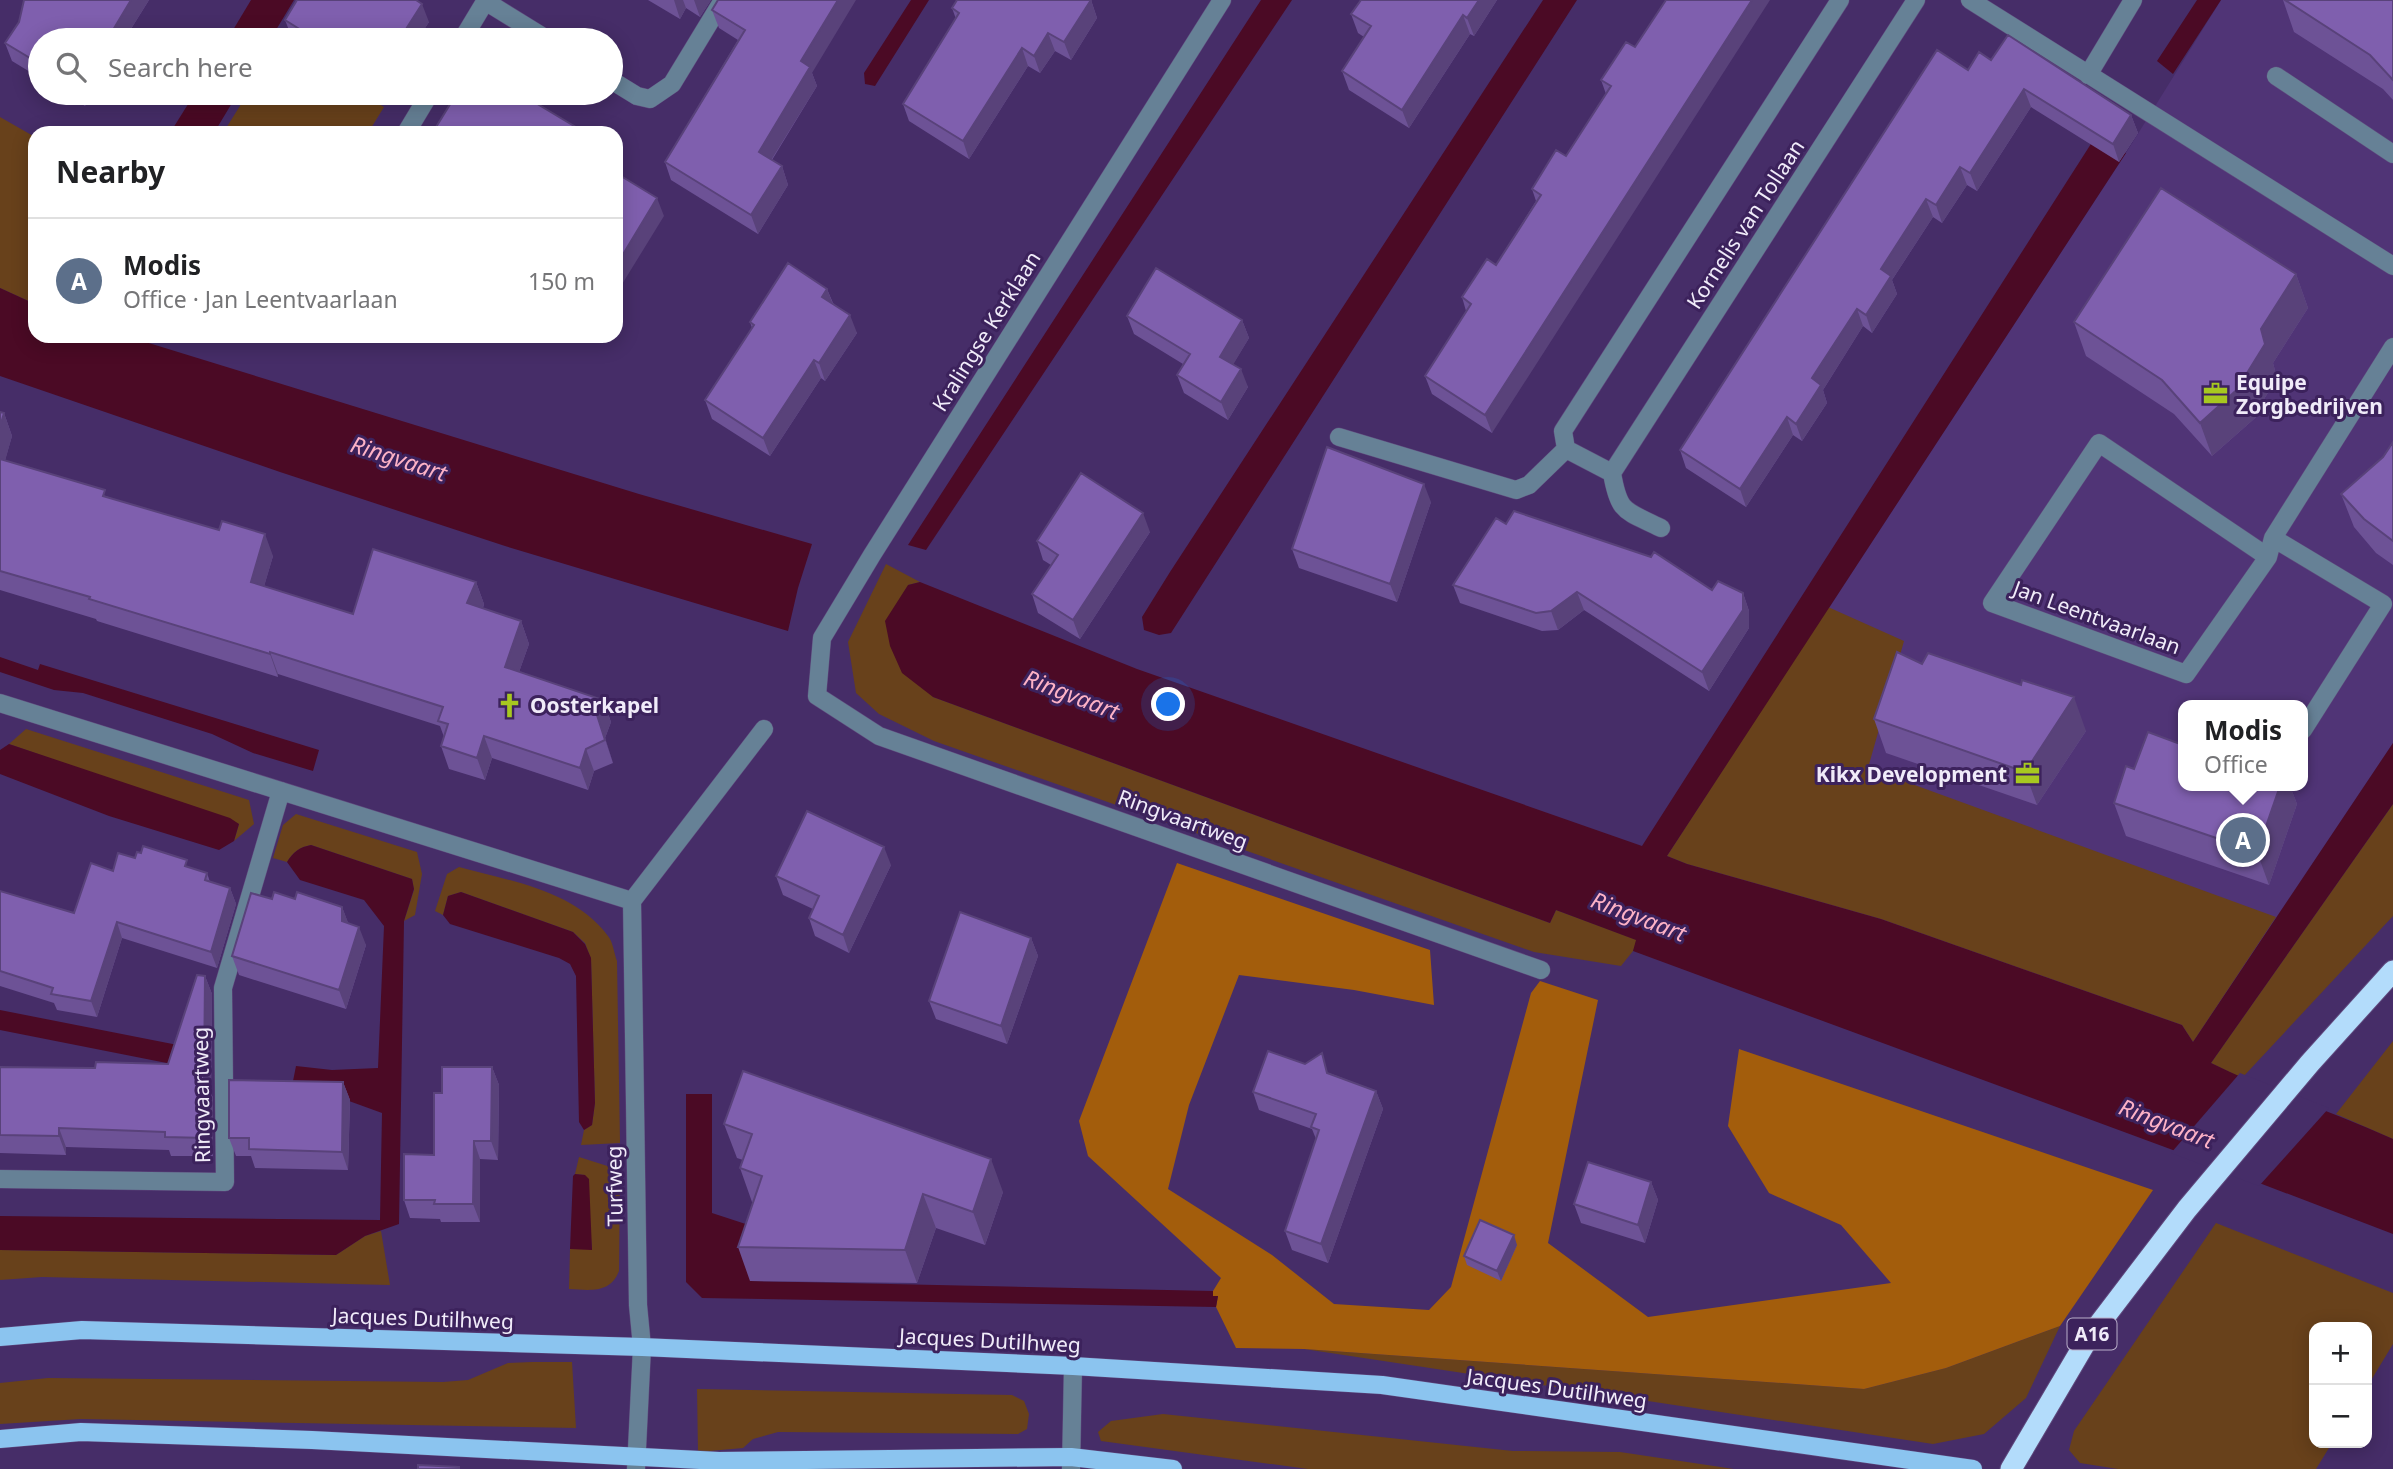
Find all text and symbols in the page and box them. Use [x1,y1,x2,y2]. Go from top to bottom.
search box [28,28,623,105]
icon: search [52,48,90,86]
text: Search here [108,49,253,85]
street label: Kornelis van Tollaan [1680,134,1810,314]
text: Nearby [56,151,165,192]
street label: Kralingse Kerklaan [925,246,1047,416]
text: Modis [123,247,201,283]
text: A [71,265,87,297]
text: 150 m [528,265,595,297]
text: Office · Jan Leentvaarlaan [123,283,398,315]
place label: Equipe Zorgbedrijven [2236,368,2383,420]
office icon: Equipe Zorgbedrijven [2202,380,2230,408]
water label: Ringvaart [347,427,453,489]
street label: Jan Leentvaarlaan [2008,573,2185,660]
water label: Ringvaart [1020,661,1125,727]
your location [1151,687,1185,721]
church icon: Oosterkapel [496,691,524,719]
place label: Oosterkapel [530,691,659,719]
popup [2178,700,2308,791]
text: Modis [2204,712,2282,748]
text: Office [2204,748,2268,780]
place label: Kikx Development [1816,760,2007,788]
office icon: Kikx Development [2013,760,2041,788]
street label: Ringvaartweg [1114,783,1252,855]
pin: A [2220,814,2266,866]
water label: Ringvaart [1587,883,1692,949]
street label: Ringvaartweg [186,1027,216,1163]
water label: Ringvaart [2115,1090,2220,1156]
street label: Turfweg [599,1145,629,1227]
street label: Jacques Dutilhweg [330,1301,514,1335]
road number: A16 [2068,1318,2116,1350]
street label: Jacques Dutilhweg [896,1321,1082,1359]
map controls [2309,1322,2372,1448]
button: + [2309,1322,2372,1385]
street label: Jacques Dutilhweg [1463,1361,1649,1415]
button: − [2309,1385,2372,1448]

